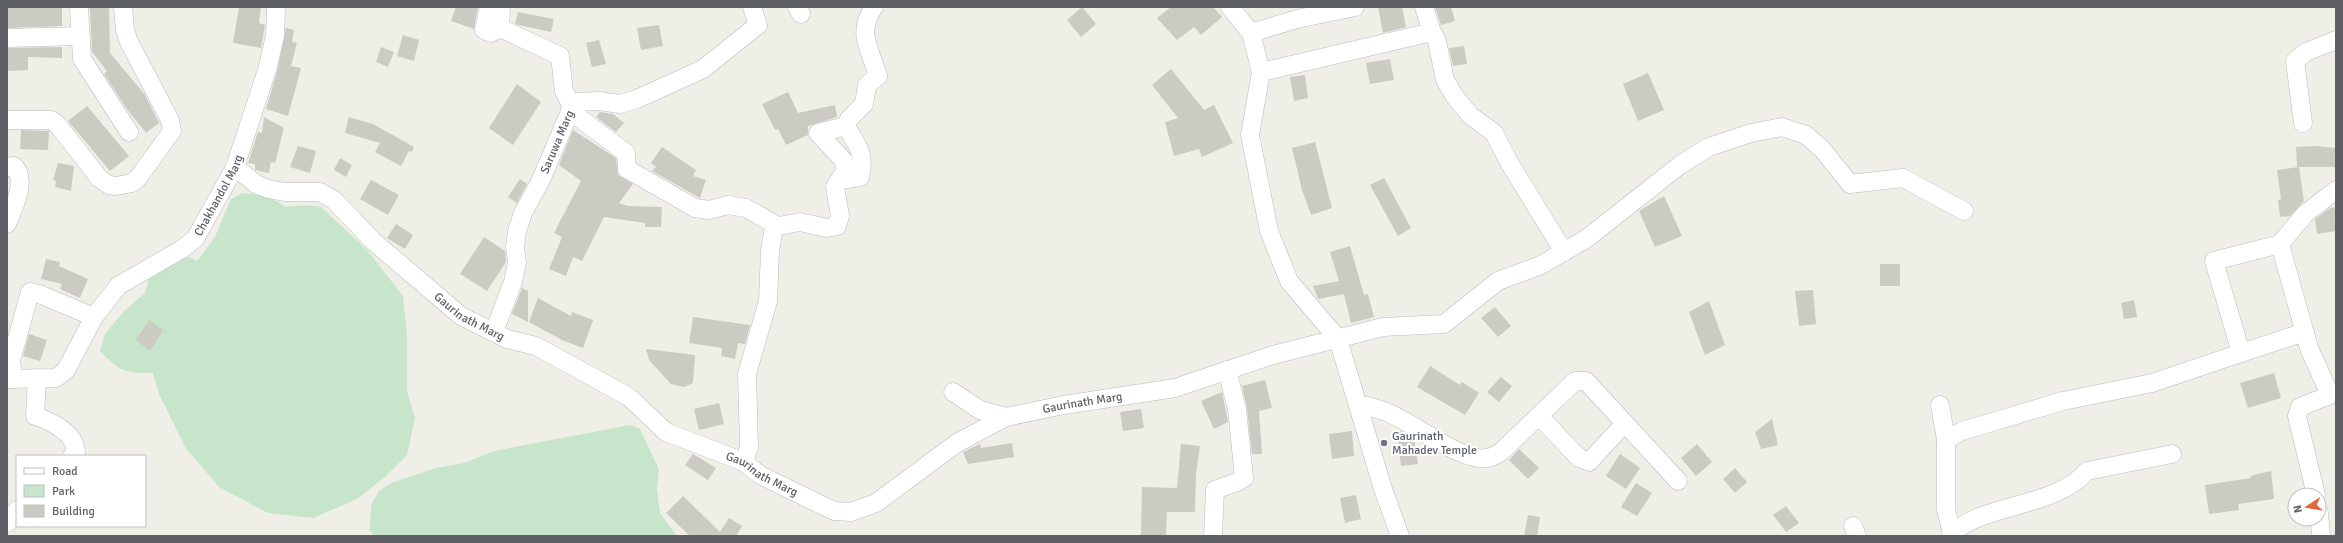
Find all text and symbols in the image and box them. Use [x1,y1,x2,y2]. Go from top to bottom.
street label: Saruwa Marg [537,108,577,176]
street label: Chakhandol Marg [191,153,246,239]
street label: Gaurinath Marg [431,289,507,344]
street label: Gaurinath Marg [1041,389,1123,417]
place label: Gaurinath Mahadev Temple [1392,429,1477,458]
marker: Gaurinath Mahadev Temple [1379,438,1389,448]
street label: Gaurinath Marg [724,448,800,500]
legend [16,455,146,527]
text: Road [52,464,78,479]
text: Park [52,484,75,499]
north arrow [2287,487,2327,527]
text: Building [52,504,95,519]
text: N [2291,504,2305,514]

